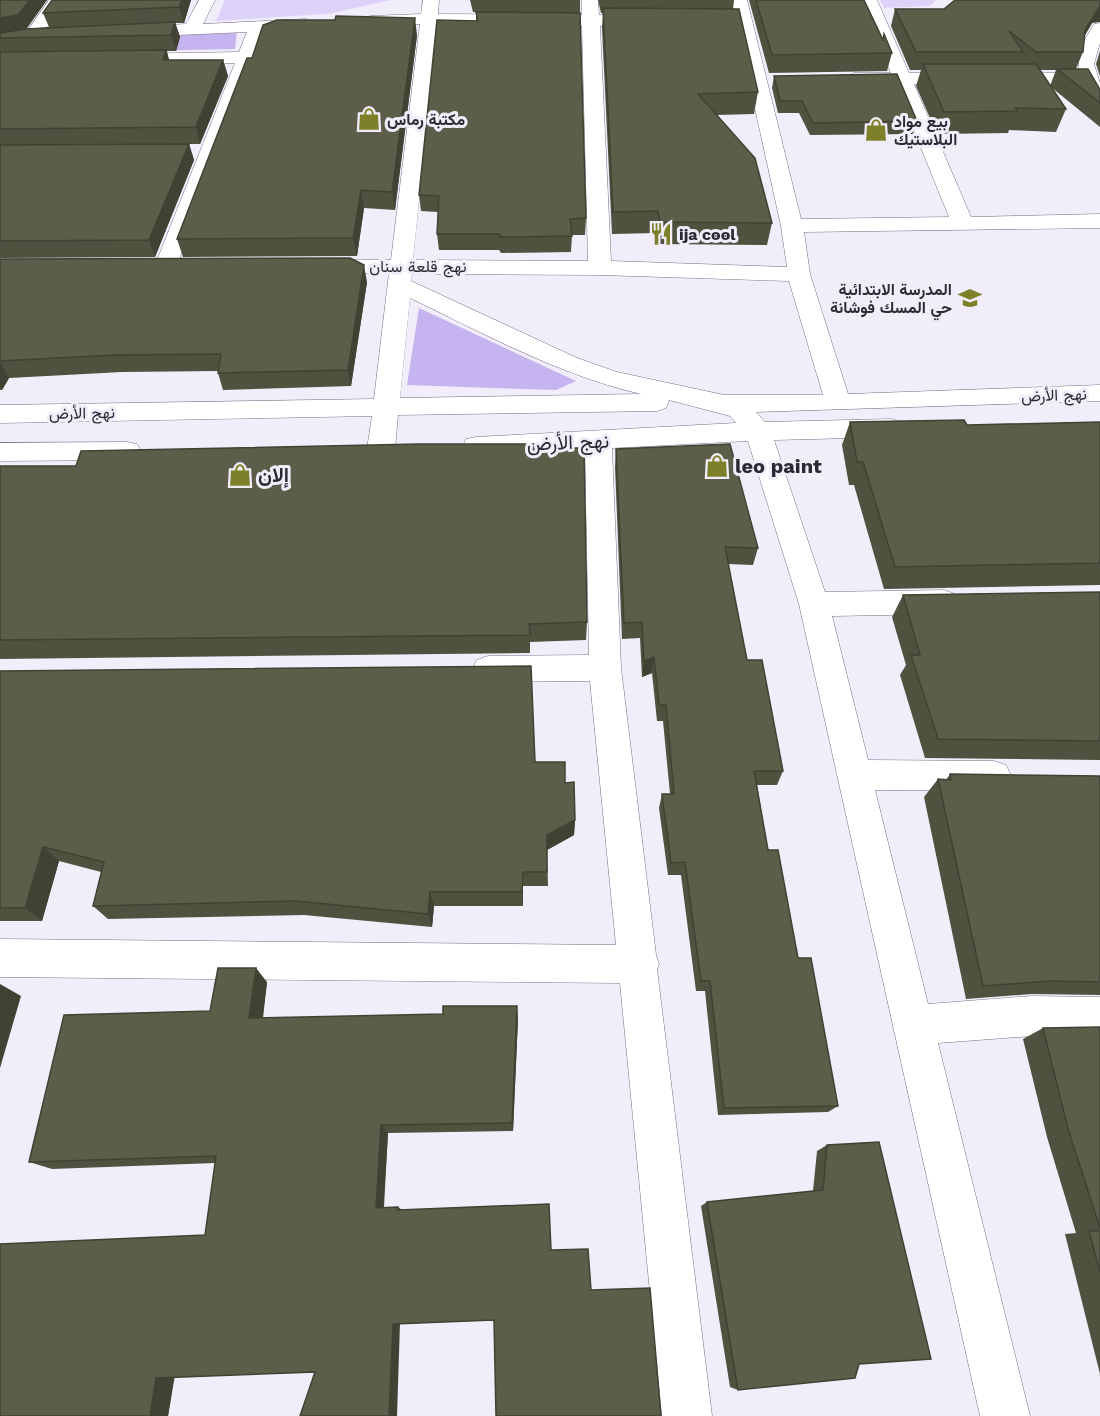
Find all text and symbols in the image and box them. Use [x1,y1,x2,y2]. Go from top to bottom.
shop icon: مكتبة رماس [356,106,382,132]
place label: مكتبة رماس [387,110,465,130]
place label: بيع مواد البلاستيك [894,112,957,149]
shop icon: بيع مواد البلاستيك [863,117,889,143]
restaurant icon: ija cool [648,221,674,247]
place label: ija cool [679,225,736,244]
street label: نهج قلعة سنان [369,257,467,278]
place label: المدرسة الابتدائية حي المسك فوشانة [830,280,952,321]
school or university icon: المدرسة الابتدائية حي المسك فوشانة [957,285,983,311]
street label: نهج الأرض [1021,384,1087,408]
street label: نهج الأرض [49,403,115,425]
street label: نهج الأرض [526,429,610,457]
shop icon: leo paint [704,453,730,479]
place label: leo paint [735,454,822,478]
shop icon: إلان [227,462,253,488]
place label: إلان [258,463,289,488]

